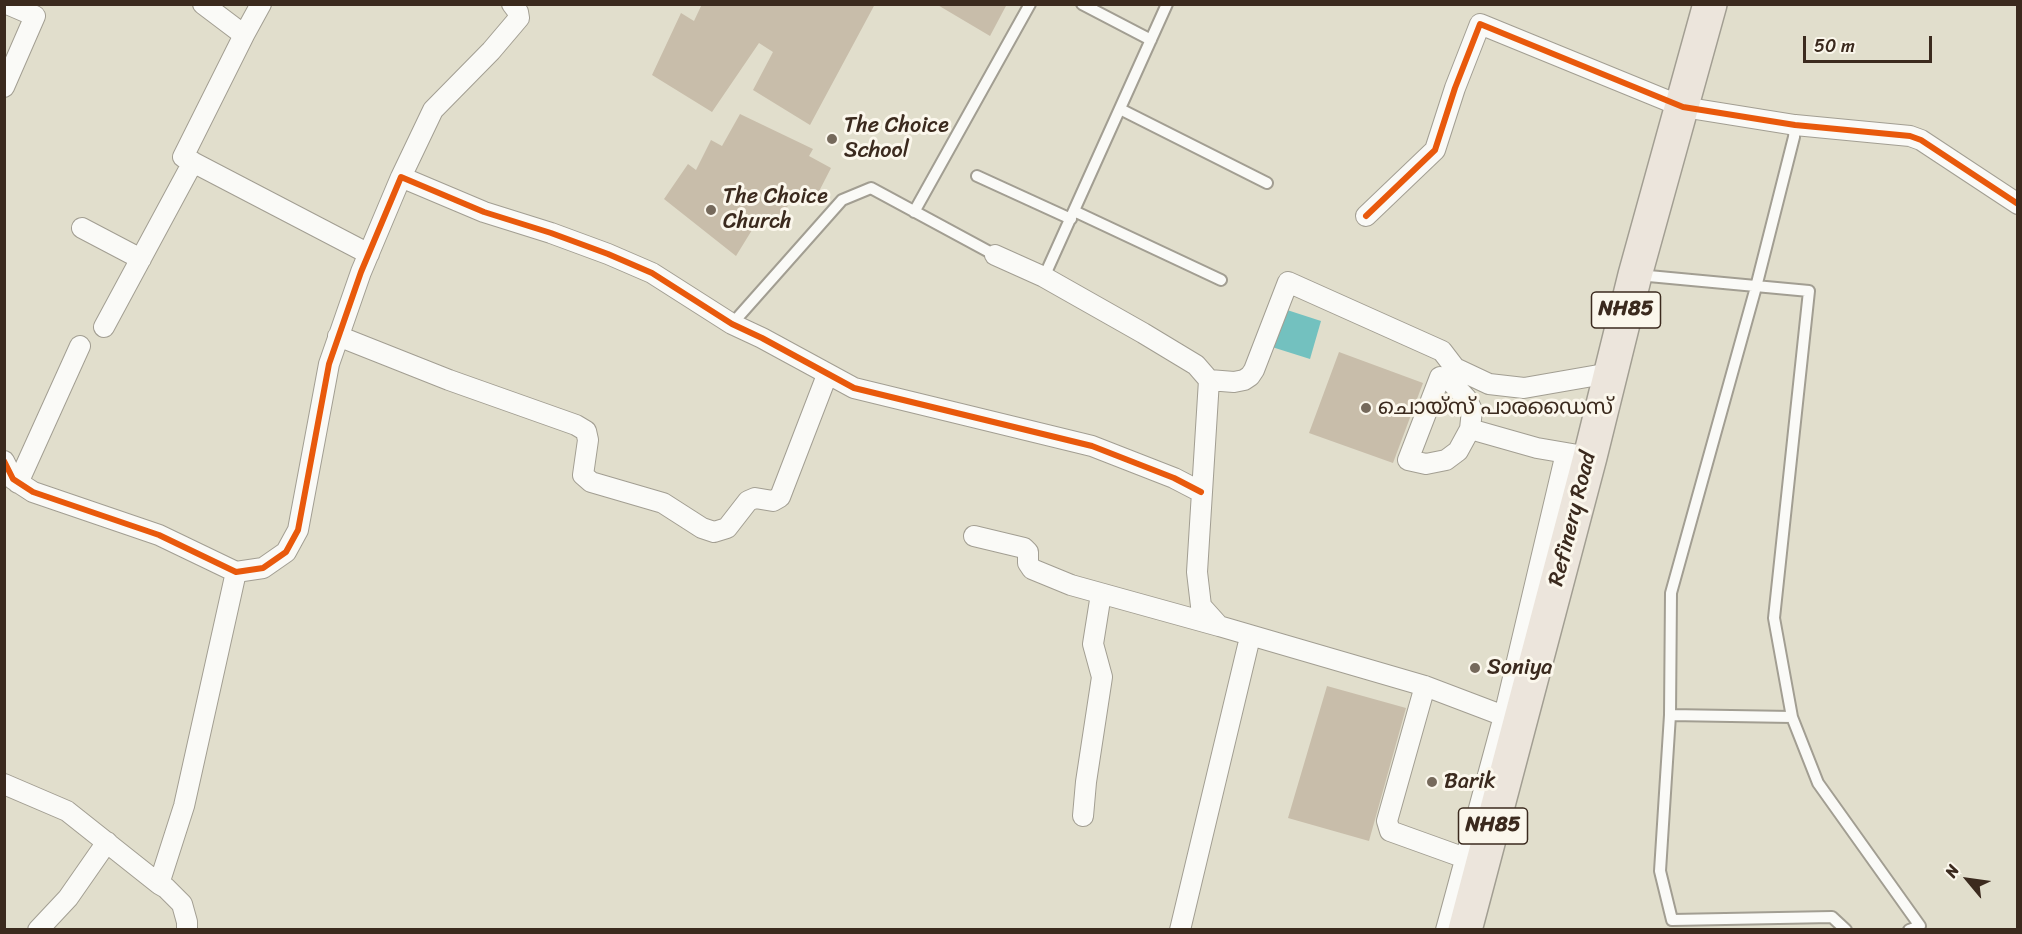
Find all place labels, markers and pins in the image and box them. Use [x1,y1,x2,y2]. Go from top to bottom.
place label: The Choice School [844,113,949,164]
marker: The Choice School [825,132,839,146]
place label: The Choice Church [723,184,828,236]
marker: The Choice Church [704,203,718,217]
place label: ചൊയ്സ് പാരഡൈസ് [1378,395,1613,421]
marker: ചൊയ്സ് പാരഡൈസ് [1359,401,1373,415]
place label: Soniya [1487,655,1552,681]
marker: Soniya [1468,661,1482,675]
place label: Barik [1444,769,1496,795]
marker: Barik [1425,775,1439,789]

